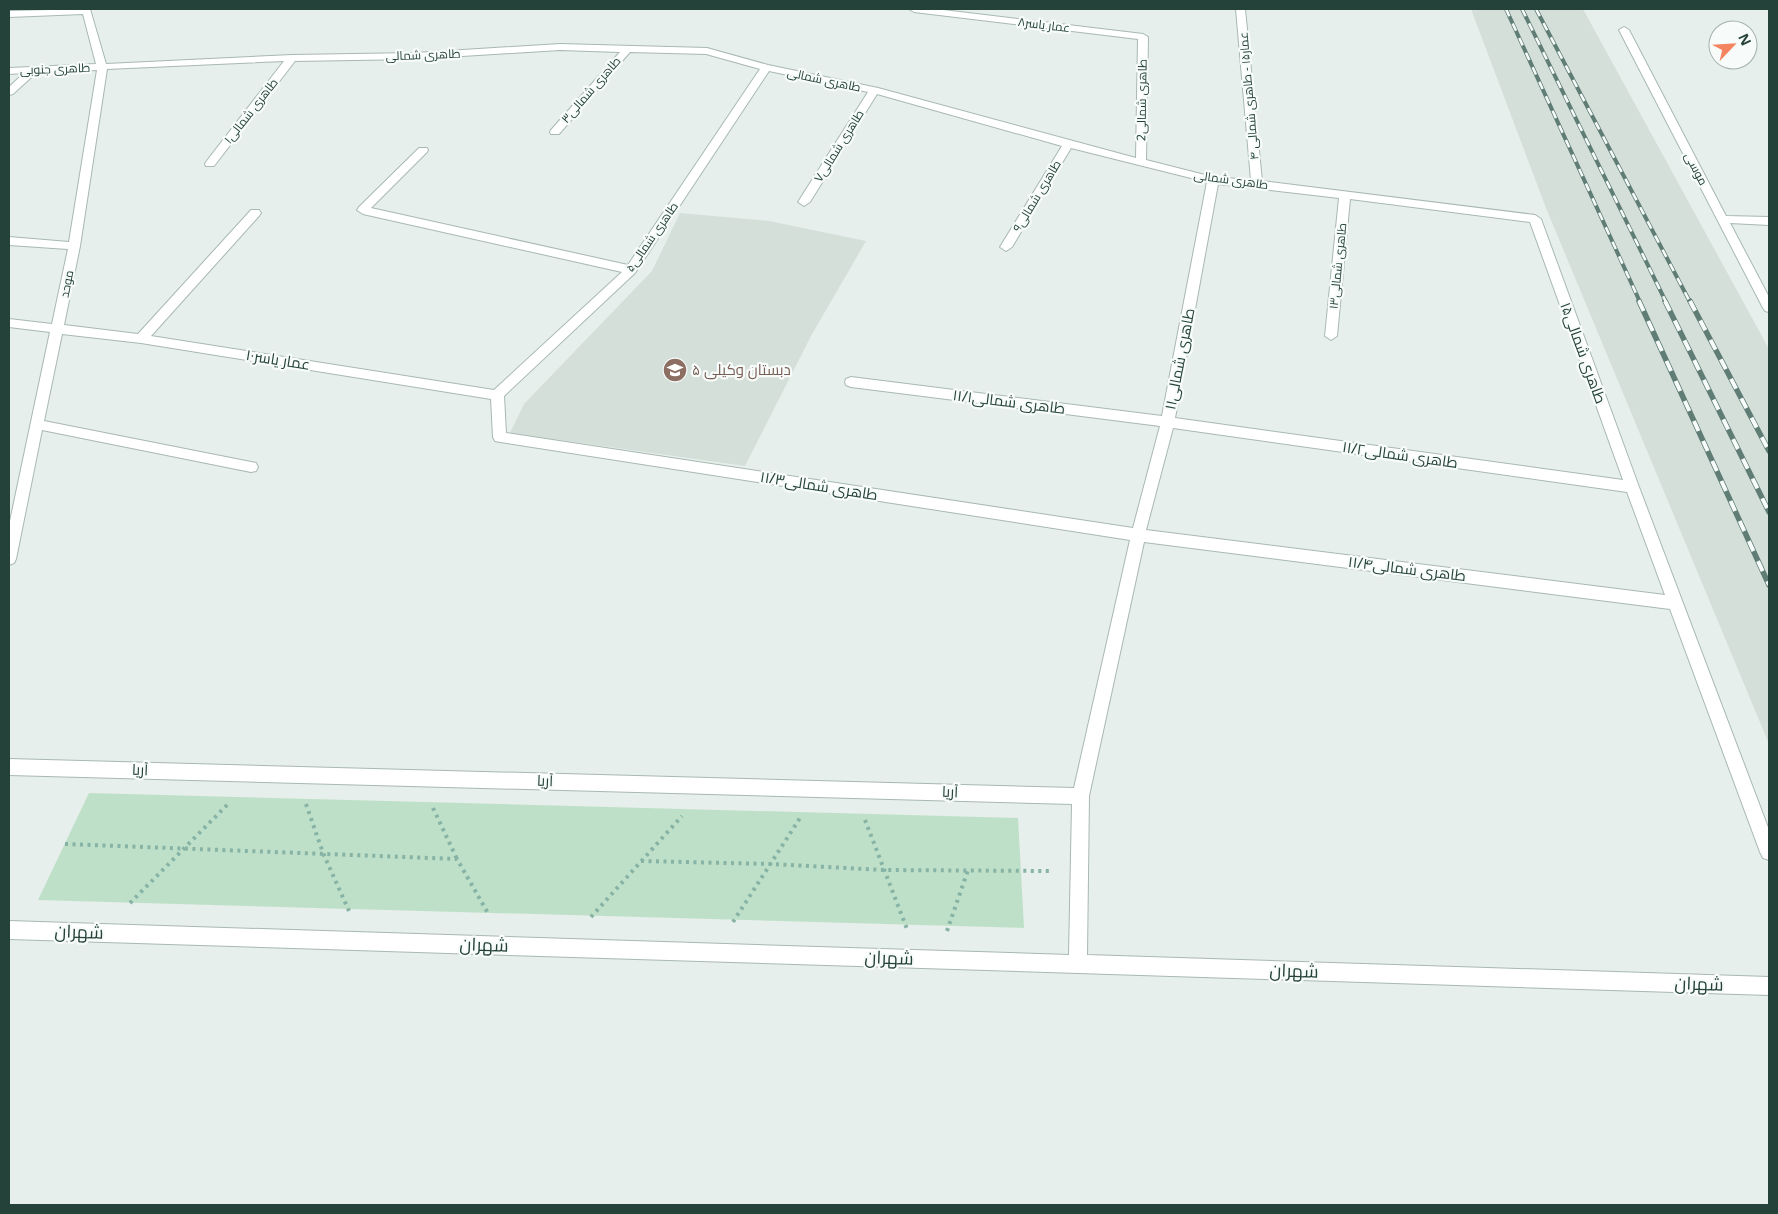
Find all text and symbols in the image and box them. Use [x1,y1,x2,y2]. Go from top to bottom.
street label: عمار یاسر۸ [1017,13,1071,36]
north arrow [1708,20,1758,70]
text: N [1734,30,1756,48]
street label: عمار۱۵ - طاهری شمالی ۴ [1234,31,1263,161]
street label: طاهری شمالی [385,45,461,64]
street label: طاهری شمالی۳ [557,53,624,127]
street label: طاهری جنوبی [19,59,91,78]
street label: طاهری شمالی2 [1132,59,1151,141]
street label: طاهری شمالی [786,63,863,96]
street label: طاهری شمالی۱ [220,74,282,147]
street label: طاهری شمالی۷ [810,106,868,185]
street label: موسی [1681,149,1712,188]
street label: طاهری شمالی۹ [1008,156,1065,235]
street label: طاهری شمالی [1193,166,1269,193]
street label: طاهری شمالی۵ [621,198,682,275]
street label: طاهری شمالی۱۳ [1325,222,1351,310]
street label: موحد [56,269,77,299]
street label: طاهری شمالی۱۵ [1555,299,1612,406]
street label: طاهری شمالی۱۱ [1159,306,1200,411]
street label: عمار یاسر۱۰ [245,344,312,374]
school or university icon: دبستان وکیلی ۵ [662,357,688,383]
place label: دبستان وکیلی ۵ [692,359,791,380]
street label: طاهری شمالی۱۱/۱ [952,384,1067,419]
street label: طاهری شمالی۱۱/۲ [1341,436,1459,473]
street label: طاهری شمالی۱۱/۳ [759,466,879,505]
street label: طاهری شمالی۱۱/۴ [1347,551,1467,586]
street label: آریا [131,759,149,779]
street label: آریا [536,770,554,790]
street label: آریا [941,781,959,801]
street label: شهران [54,918,104,944]
street label: شهران [459,931,509,957]
street label: شهران [864,944,914,970]
street label: شهران [1269,957,1319,983]
street label: شهران [1674,970,1724,996]

